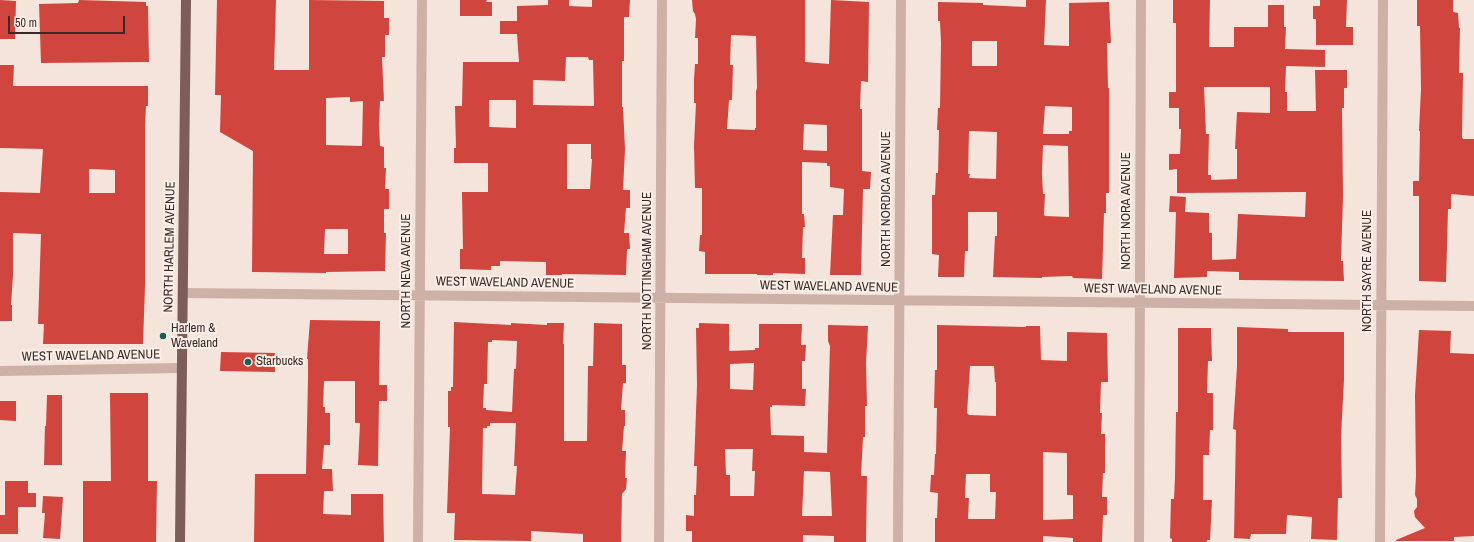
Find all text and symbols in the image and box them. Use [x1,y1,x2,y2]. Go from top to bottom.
scale bar [10,8,127,34]
text: 50 m [15,15,37,31]
street label: NORTH NORDICA AVENUE [879,131,895,267]
street label: NORTH NORA AVENUE [1119,152,1135,270]
street label: NORTH HARLEM AVENUE [161,181,179,313]
street label: NORTH NOTTINGHAM AVENUE [640,192,656,350]
street label: NORTH SAYRE AVENUE [1360,210,1376,332]
street label: NORTH NEVA AVENUE [399,214,415,328]
street label: WEST WAVELAND AVENUE [436,274,574,292]
street label: WEST WAVELAND AVENUE [760,278,898,296]
street label: WEST WAVELAND AVENUE [1084,281,1222,299]
place label: Harlem & Waveland [171,321,218,352]
marker: Harlem & Waveland [158,331,168,341]
street label: WEST WAVELAND AVENUE [22,347,160,365]
place label: Starbucks [256,354,303,370]
marker: Starbucks [243,357,253,367]

